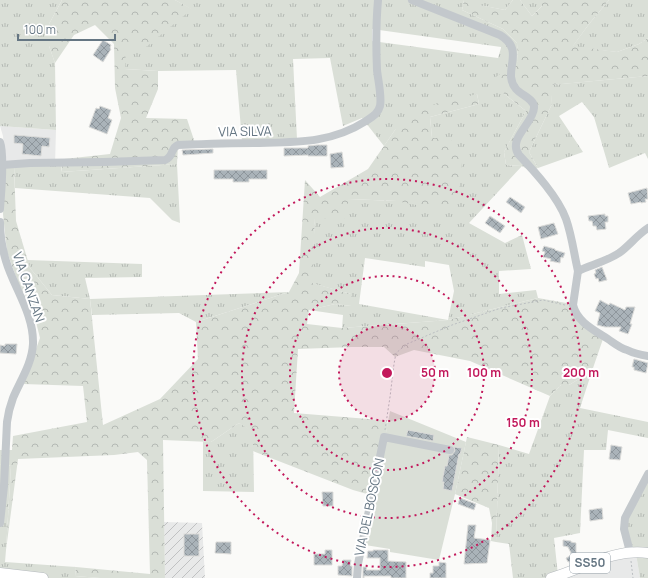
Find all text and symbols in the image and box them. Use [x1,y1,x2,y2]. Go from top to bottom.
scale bar [18,16,115,42]
text: 100 m [24,21,56,38]
street label: VIA SILVA [218,122,272,140]
street label: VIA CANZAN [9,250,49,324]
text: 50 m [421,364,449,381]
text: 100 m [467,364,501,381]
text: 200 m [563,364,599,381]
centre of rings [380,366,394,380]
text: 150 m [506,414,540,431]
street label: VIA DEL BOSCON [350,456,388,558]
road number: SS50 [570,553,610,573]

